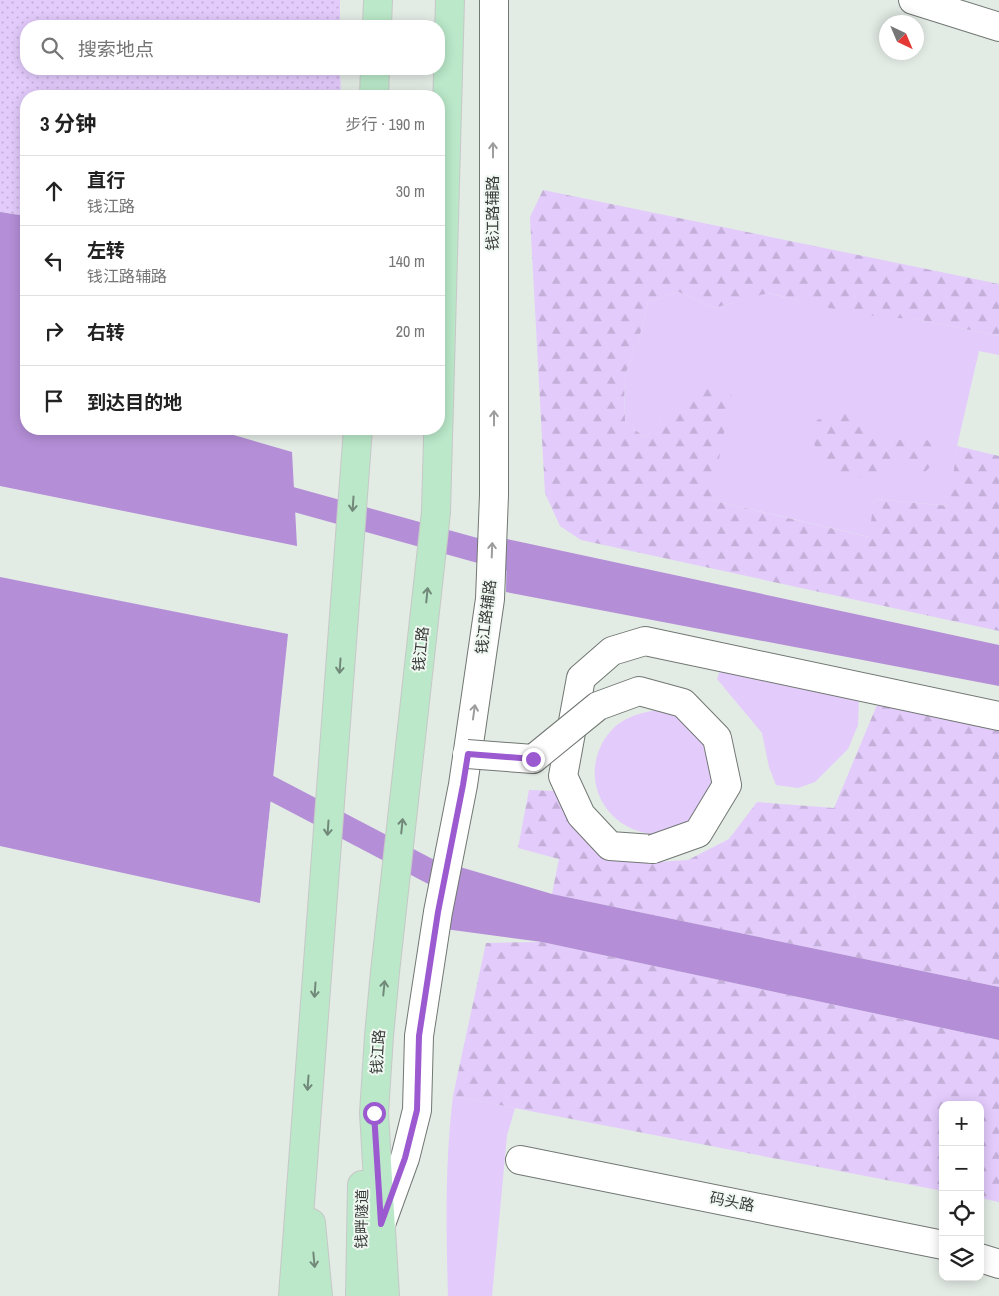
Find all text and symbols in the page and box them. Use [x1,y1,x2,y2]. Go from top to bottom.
north arrow [879,15,924,60]
search box [20,20,445,75]
icon: search [38,34,66,62]
text: 搜索地点 [78,36,154,62]
text: 3 分钟 [40,109,96,138]
text: 步行 · 190 m [346,113,425,135]
one-way arrow [488,142,498,158]
text: 直行 [87,167,125,193]
street label: 钱江路辅路 [482,175,503,251]
icon: ahead [40,177,68,205]
text: 30 m [396,180,425,202]
text: 钱江路 [87,195,135,217]
text: 左转 [87,237,125,263]
icon: left [40,247,68,275]
text: 140 m [389,250,425,272]
text: 钱江路辅路 [87,265,167,287]
icon: right [40,317,68,345]
text: 右转 [87,319,125,345]
text: 20 m [396,320,425,342]
icon: arrive [40,387,68,415]
text: 到达目的地 [87,389,182,415]
one-way arrow [489,410,499,426]
one-way arrow [348,495,357,511]
one-way arrow [488,543,497,559]
street label: 钱江路辅路 [471,578,500,655]
one-way arrow [422,587,432,603]
street label: 钱江路 [408,625,433,672]
one-way arrow [336,657,345,673]
one-way arrow [469,704,479,720]
route end [522,748,545,771]
one-way arrow [397,818,407,834]
one-way arrow [323,819,332,835]
one-way arrow [379,980,389,996]
one-way arrow [310,981,320,997]
street label: 钱江路 [365,1029,390,1075]
one-way arrow [303,1074,313,1090]
map controls [939,1101,984,1281]
button: + [939,1101,984,1146]
route start [363,1102,386,1125]
button: − [939,1146,984,1191]
street label: 码头路 [708,1187,756,1216]
street label: 钱畔隧道 [350,1189,373,1249]
button: locate [939,1191,984,1236]
button: layers [939,1236,984,1281]
one-way arrow [310,1252,319,1268]

